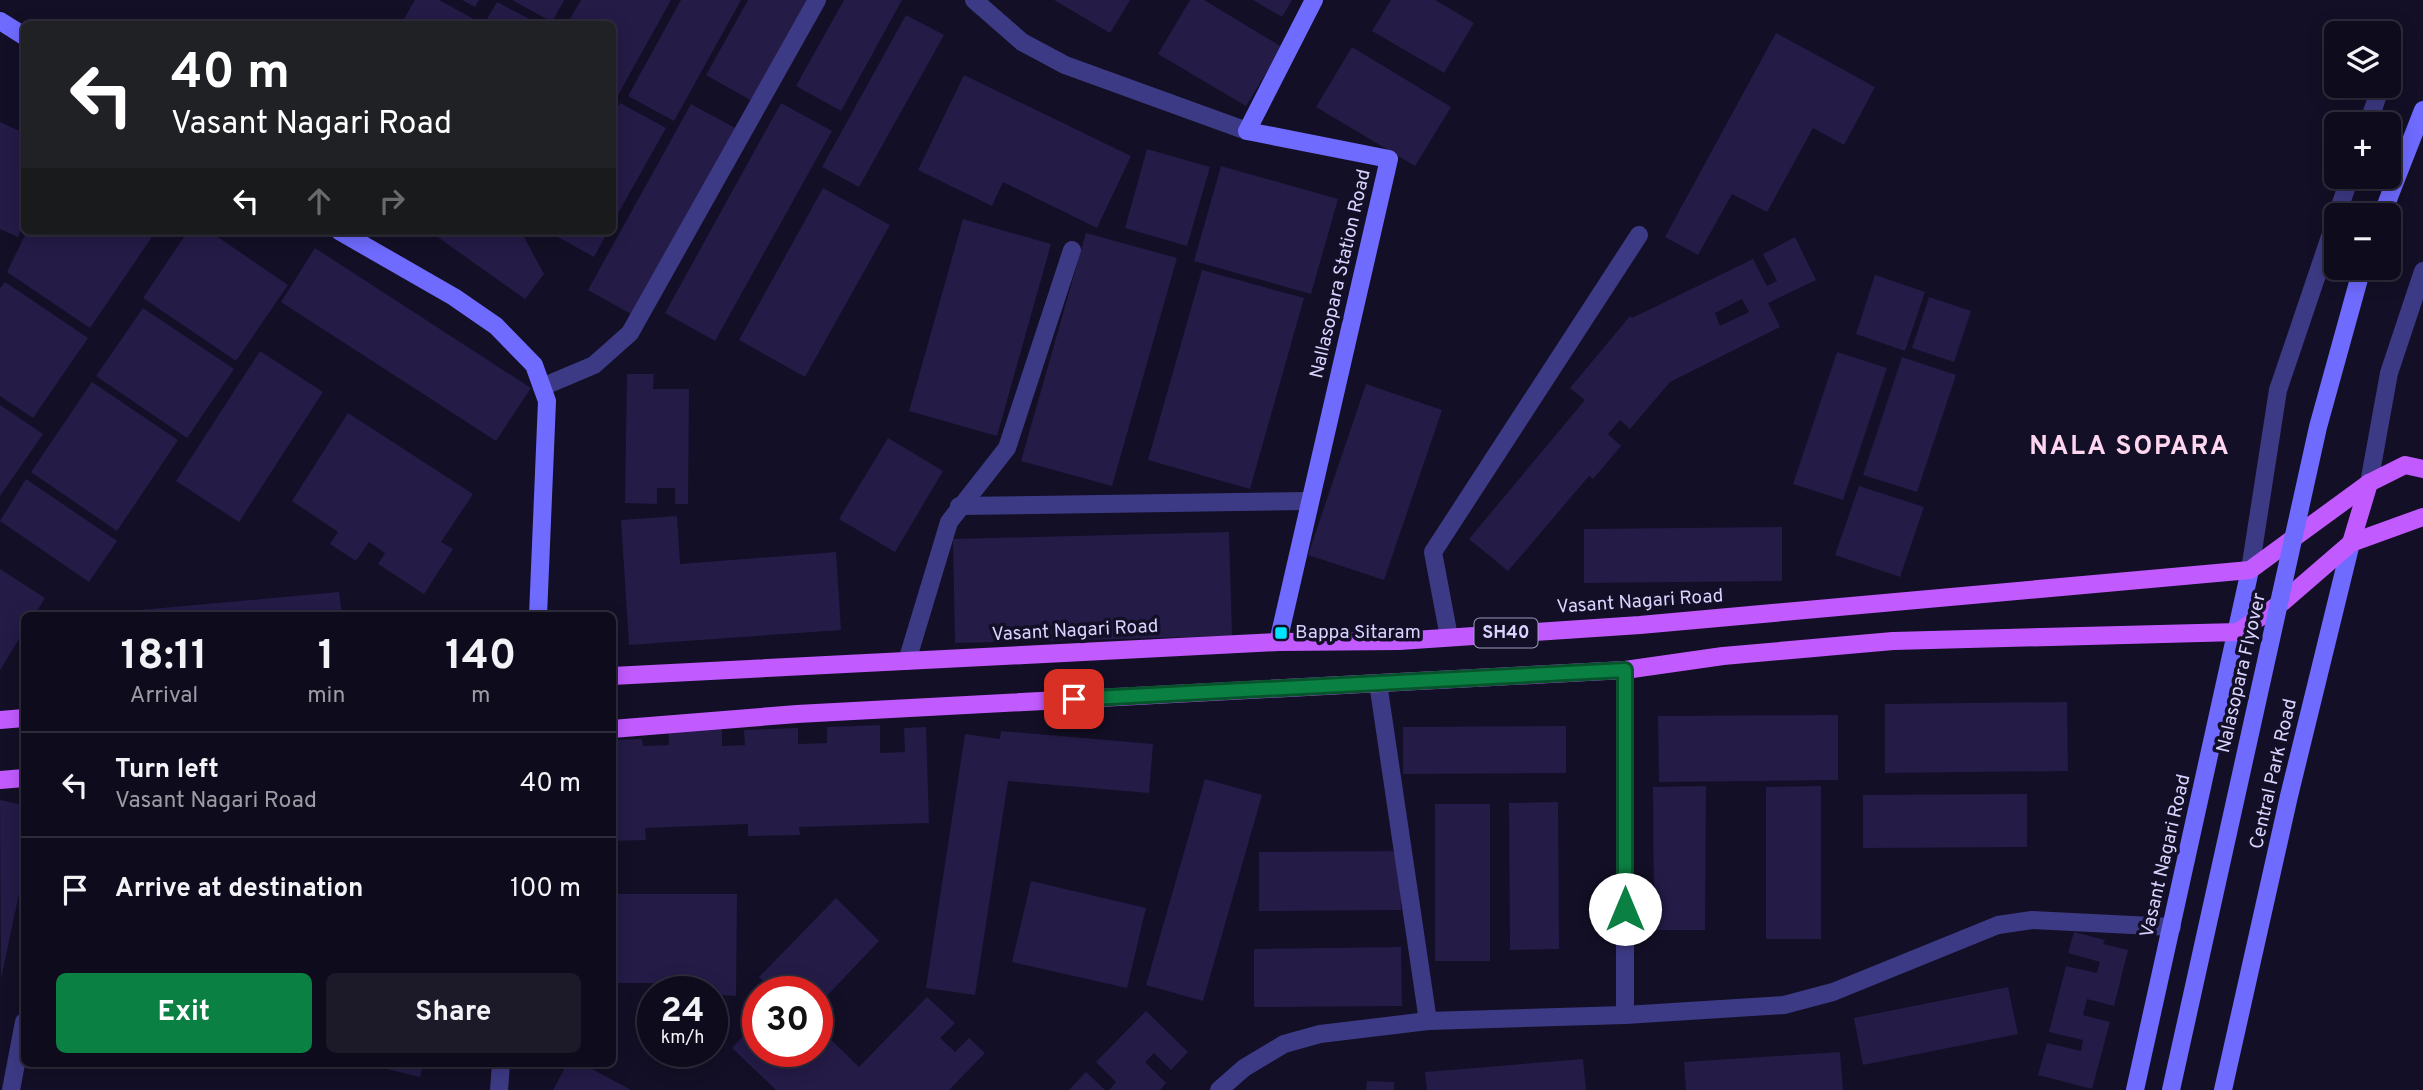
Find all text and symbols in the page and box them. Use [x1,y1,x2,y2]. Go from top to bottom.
map controls [2324,21,2401,280]
button: layers [2324,21,2401,98]
text: 40 m [171,44,290,106]
icon: left [56,49,147,140]
text: Vasant Nagari Road [171,105,452,145]
button: + [2324,112,2401,189]
street label: Nallasopara Station Road [1305,167,1377,381]
icon: left [227,182,265,220]
icon: ahead [300,182,338,220]
icon: right [373,182,411,220]
button: − [2324,203,2401,280]
district label: NALA SOPARA [2029,431,2231,464]
street label: Vasant Nagari Road [1556,584,1724,620]
street label: Nalasopara Flyover [2212,590,2272,755]
street label: Vasant Nagari Road [991,615,1159,647]
road number: SH40 [1474,618,1538,648]
place label: Bappa Sitaram [1295,621,1421,645]
marker: Bappa Sitaram [1273,625,1289,641]
text: 18:11 [121,631,208,684]
text: 1 [318,631,335,684]
text: 140 [445,631,516,684]
pin [1044,669,1104,729]
icon: arrive [1055,680,1093,718]
text: Arrival [130,682,198,711]
text: min [307,682,345,711]
text: m [471,682,490,711]
street label: Central Park Road [2245,696,2303,852]
text: Turn left [115,754,219,787]
icon: left [56,766,94,804]
text: 40 m [520,768,581,801]
street label: Vasant Nagari Road [2136,772,2196,940]
text: Vasant Nagari Road [115,787,317,816]
icon: arrive [56,871,94,909]
position arrow [1588,872,1662,946]
text: Arrive at destination [115,873,363,906]
text: 100 m [510,873,581,906]
button: Exit [56,973,312,1053]
button: Share [326,973,581,1053]
speed limit sign: 30 [742,976,833,1067]
text: 24 [661,990,704,1034]
text: km/h [661,1027,704,1050]

